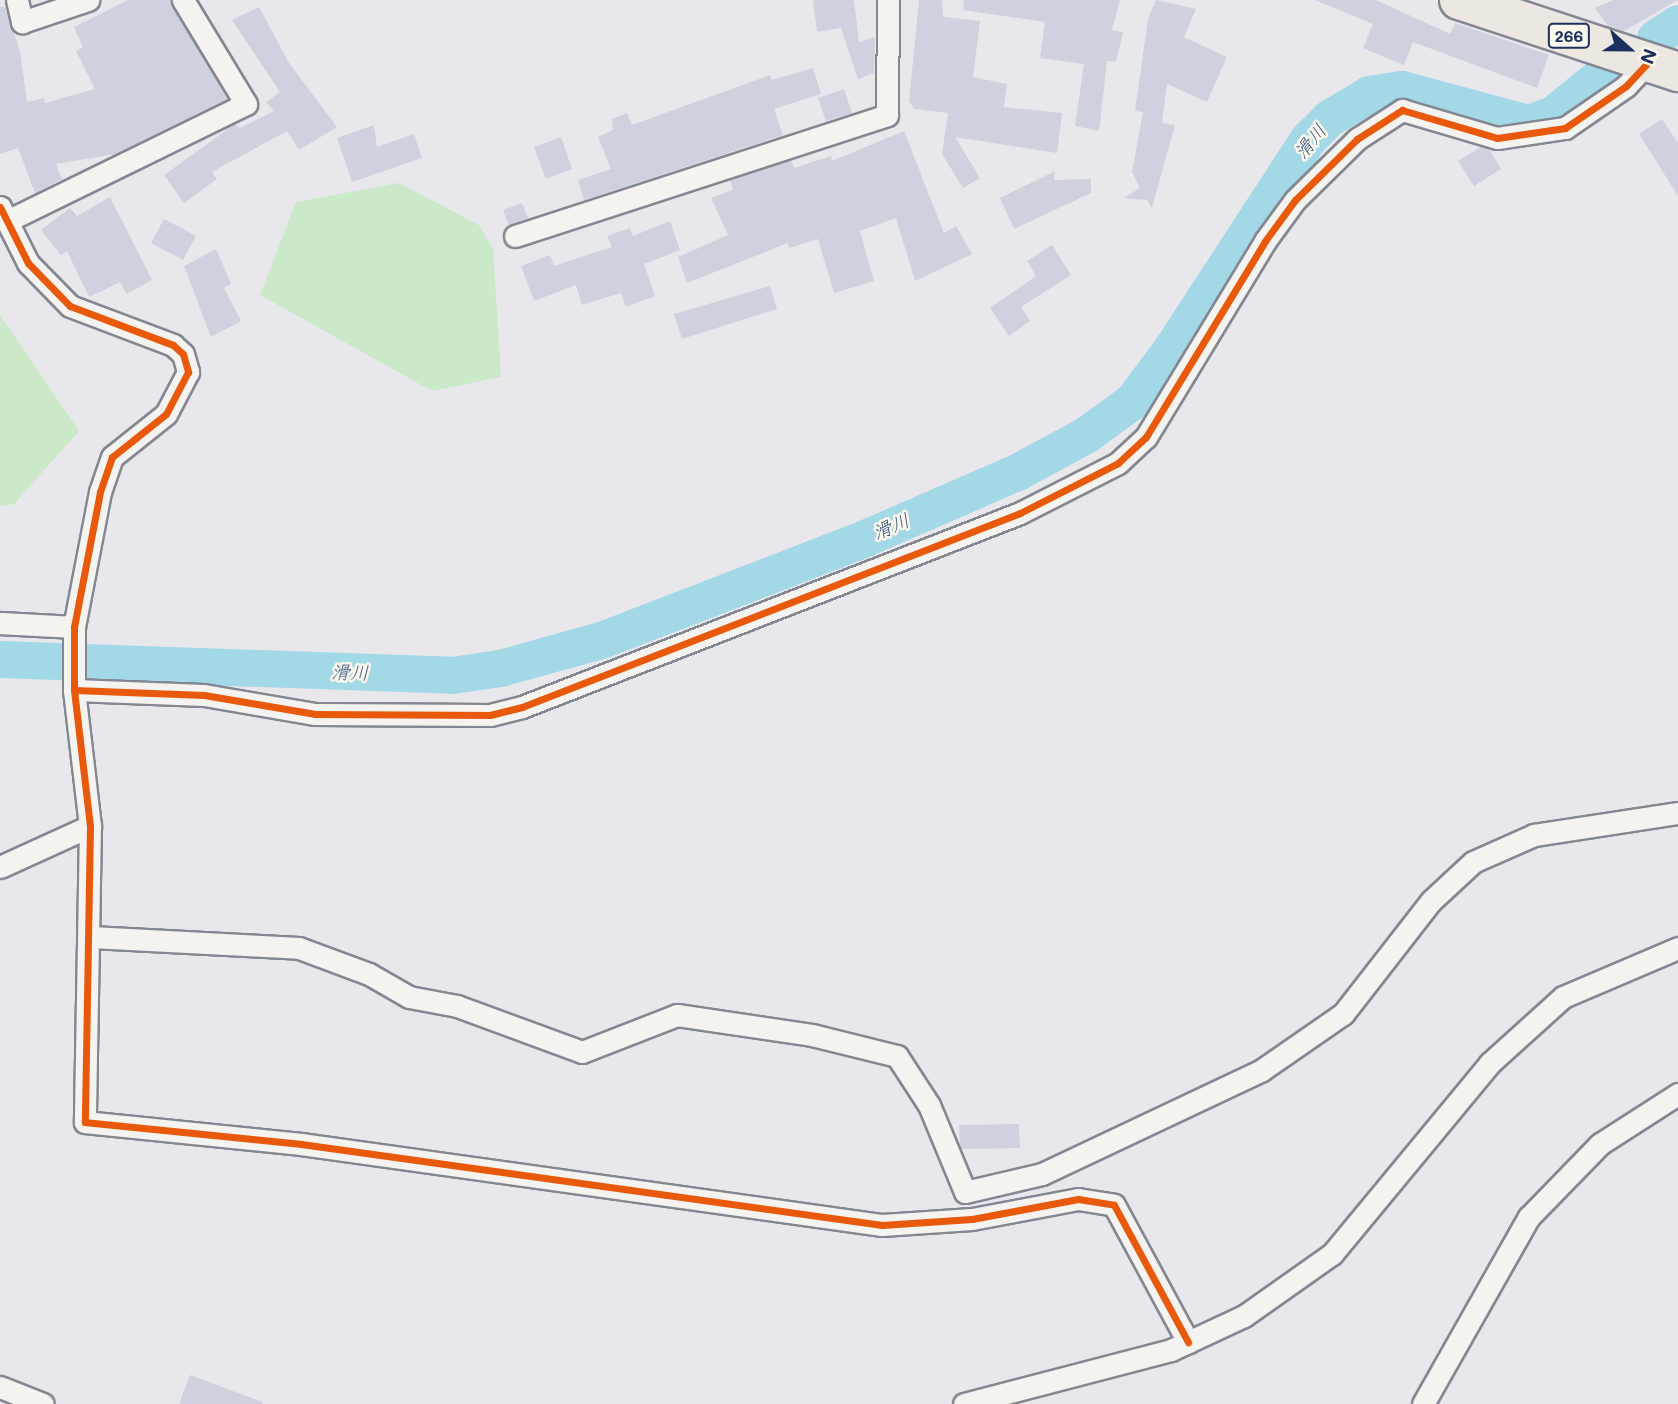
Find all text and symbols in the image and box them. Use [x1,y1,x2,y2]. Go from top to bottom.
north arrow [1594,14,1664,84]
road number: 266 [1546,24,1592,48]
text: N [1635,45,1663,68]
water label: 滑川 [1289,119,1331,163]
water label: 滑川 [869,508,913,544]
water label: 滑川 [331,660,369,684]

